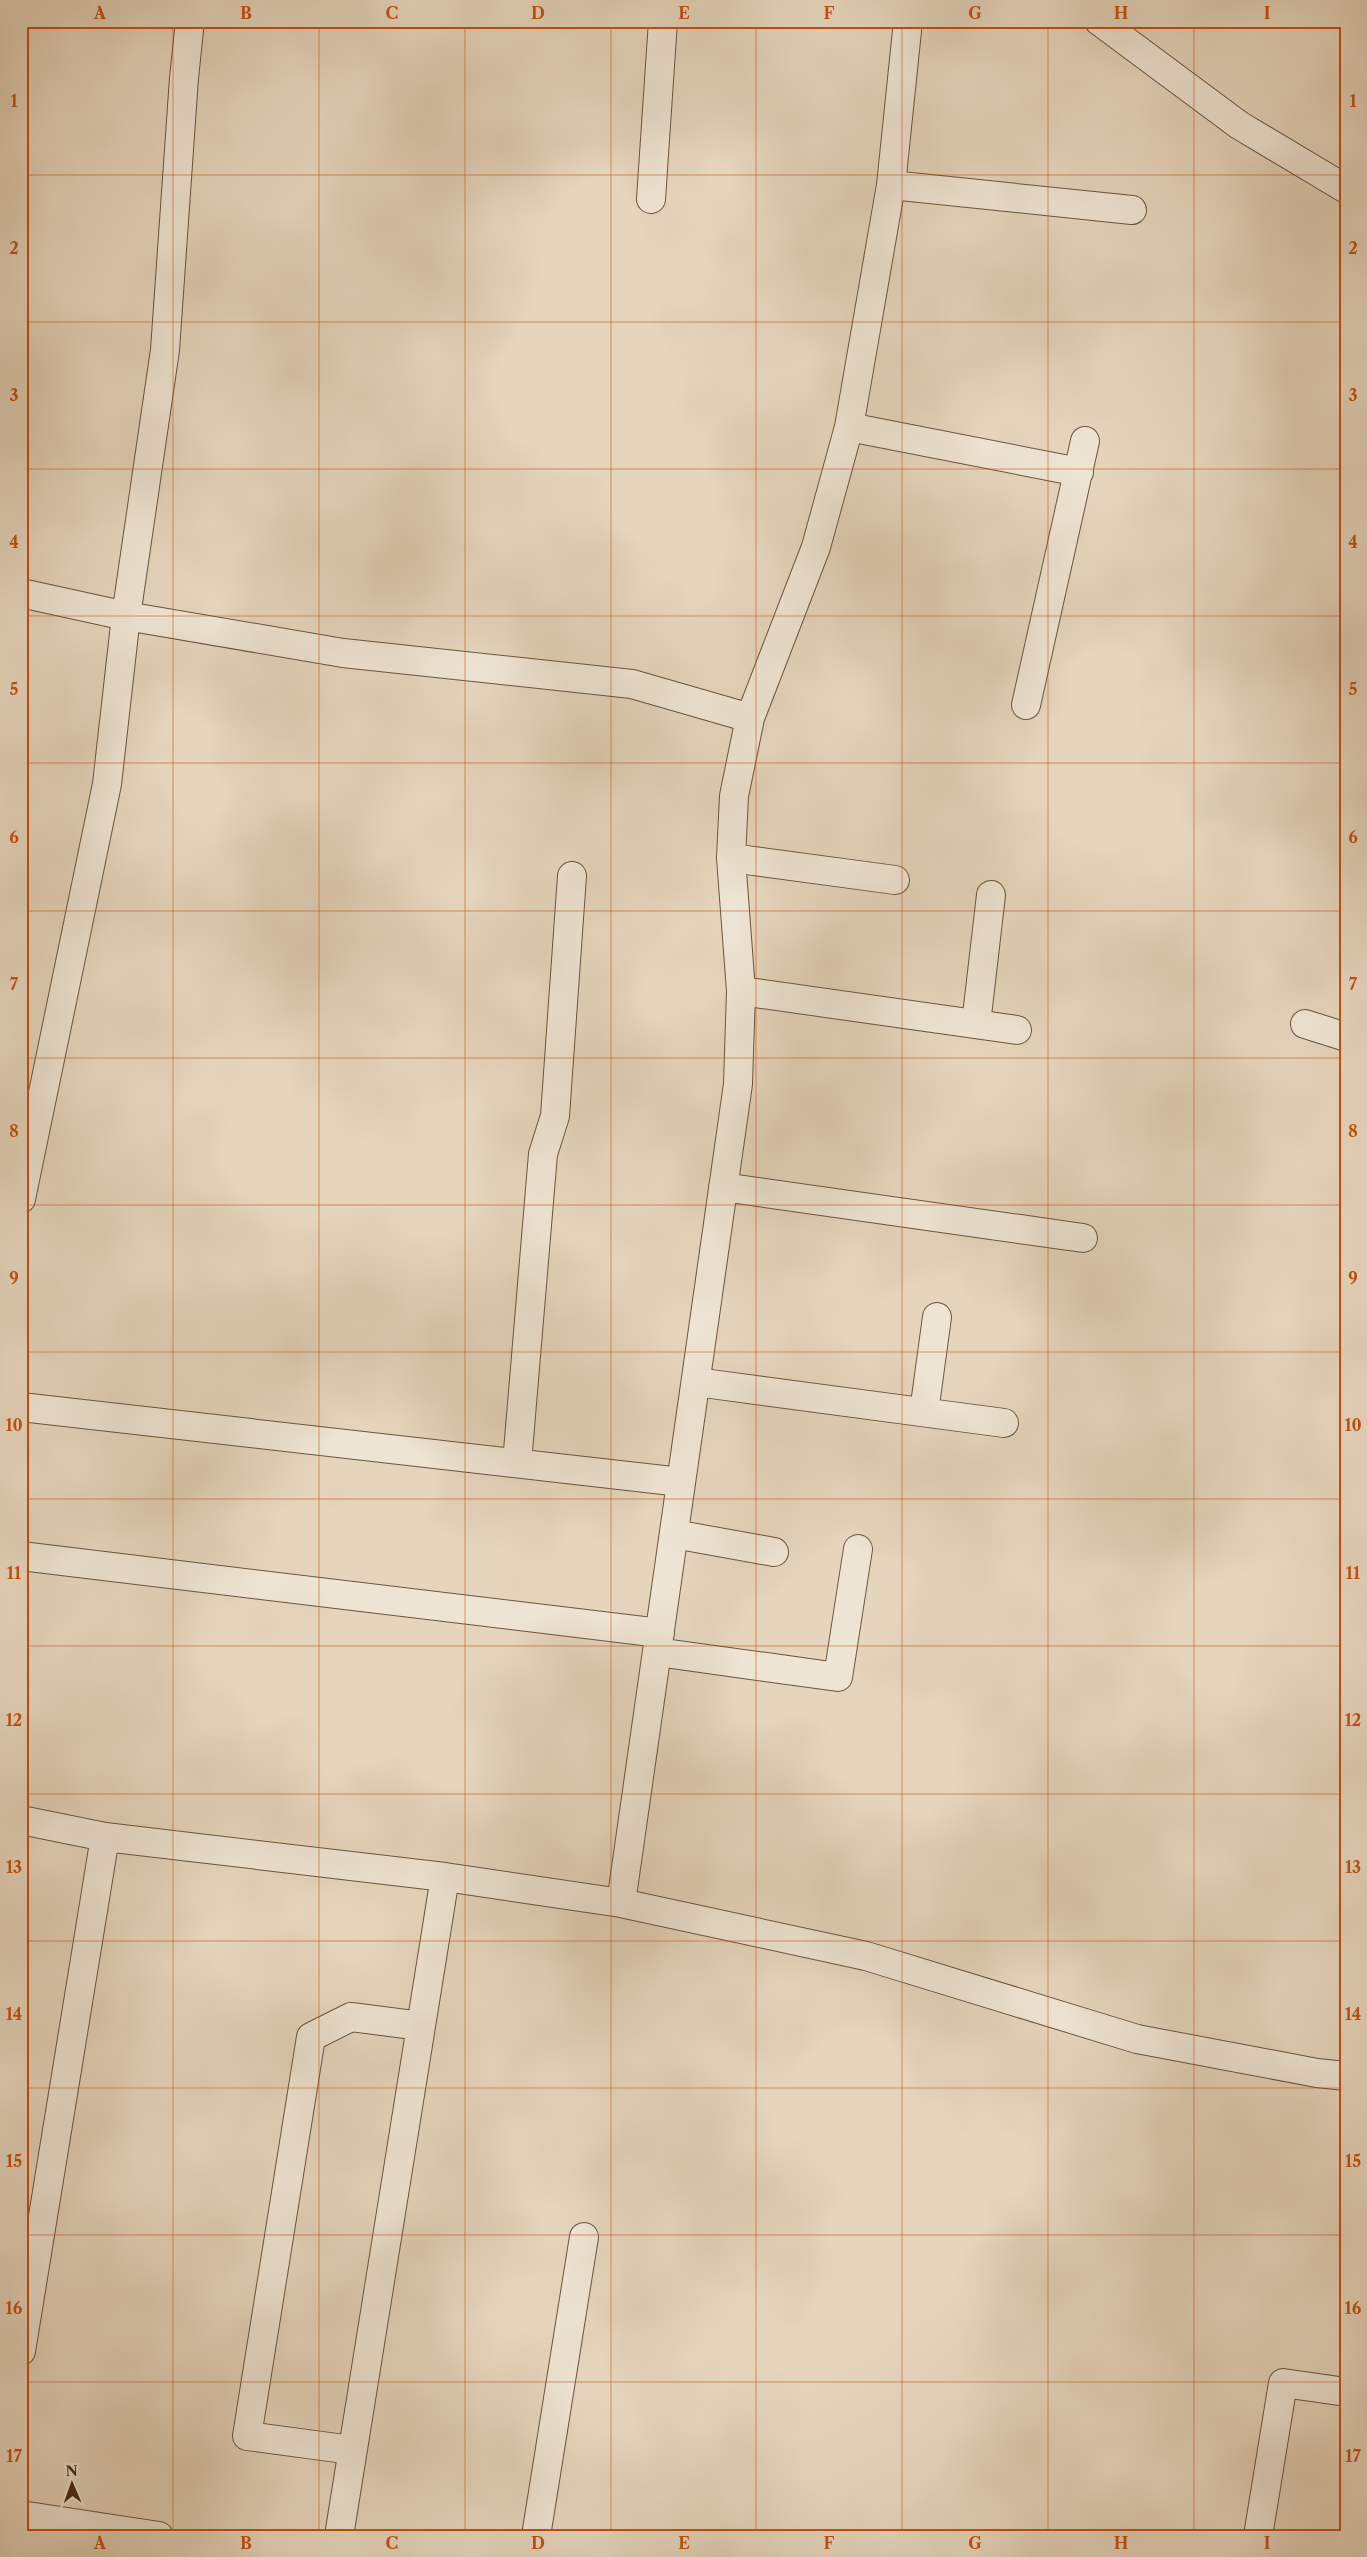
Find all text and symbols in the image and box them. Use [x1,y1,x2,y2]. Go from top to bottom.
text: A [93,3,107,23]
text: B [240,3,252,23]
text: C [386,3,398,23]
text: D [531,3,545,23]
text: E [678,3,690,23]
text: F [824,3,835,23]
text: G [968,3,982,23]
text: H [1114,3,1128,23]
text: I [1264,3,1271,23]
text: 1 [10,91,18,111]
text: 1 [1349,91,1357,111]
text: 2 [9,238,19,258]
text: 2 [1348,238,1358,258]
text: 3 [9,385,19,405]
text: 3 [1348,385,1358,405]
text: 4 [9,532,19,552]
text: 4 [1348,532,1358,552]
text: 5 [10,679,19,699]
text: 5 [1349,679,1358,699]
text: 6 [9,827,19,847]
text: 6 [1348,827,1358,847]
text: 7 [10,974,19,994]
text: 7 [1349,974,1358,994]
text: 8 [9,1121,19,1141]
text: 8 [1348,1121,1358,1141]
text: 9 [9,1268,19,1288]
text: 9 [1348,1268,1358,1288]
text: 10 [5,1415,23,1435]
text: 10 [1344,1415,1362,1435]
text: 11 [7,1563,22,1583]
text: 11 [1346,1563,1361,1583]
text: 12 [6,1710,22,1730]
text: 12 [1345,1710,1361,1730]
text: 13 [6,1857,22,1877]
text: 13 [1345,1857,1361,1877]
text: 14 [6,2004,22,2024]
text: 14 [1345,2004,1361,2024]
text: 15 [6,2151,22,2171]
text: 15 [1345,2151,1361,2171]
text: 16 [6,2298,23,2318]
text: 16 [1345,2298,1362,2318]
text: 17 [6,2446,22,2466]
text: 17 [1345,2446,1361,2466]
north arrow [48,2460,98,2510]
text: N [65,2462,78,2480]
text: A [93,2533,107,2553]
text: B [240,2533,252,2553]
text: C [386,2533,398,2553]
text: D [531,2533,545,2553]
text: E [678,2533,690,2553]
text: F [824,2533,835,2553]
text: G [968,2533,982,2553]
text: H [1114,2533,1128,2553]
text: I [1264,2533,1271,2553]

